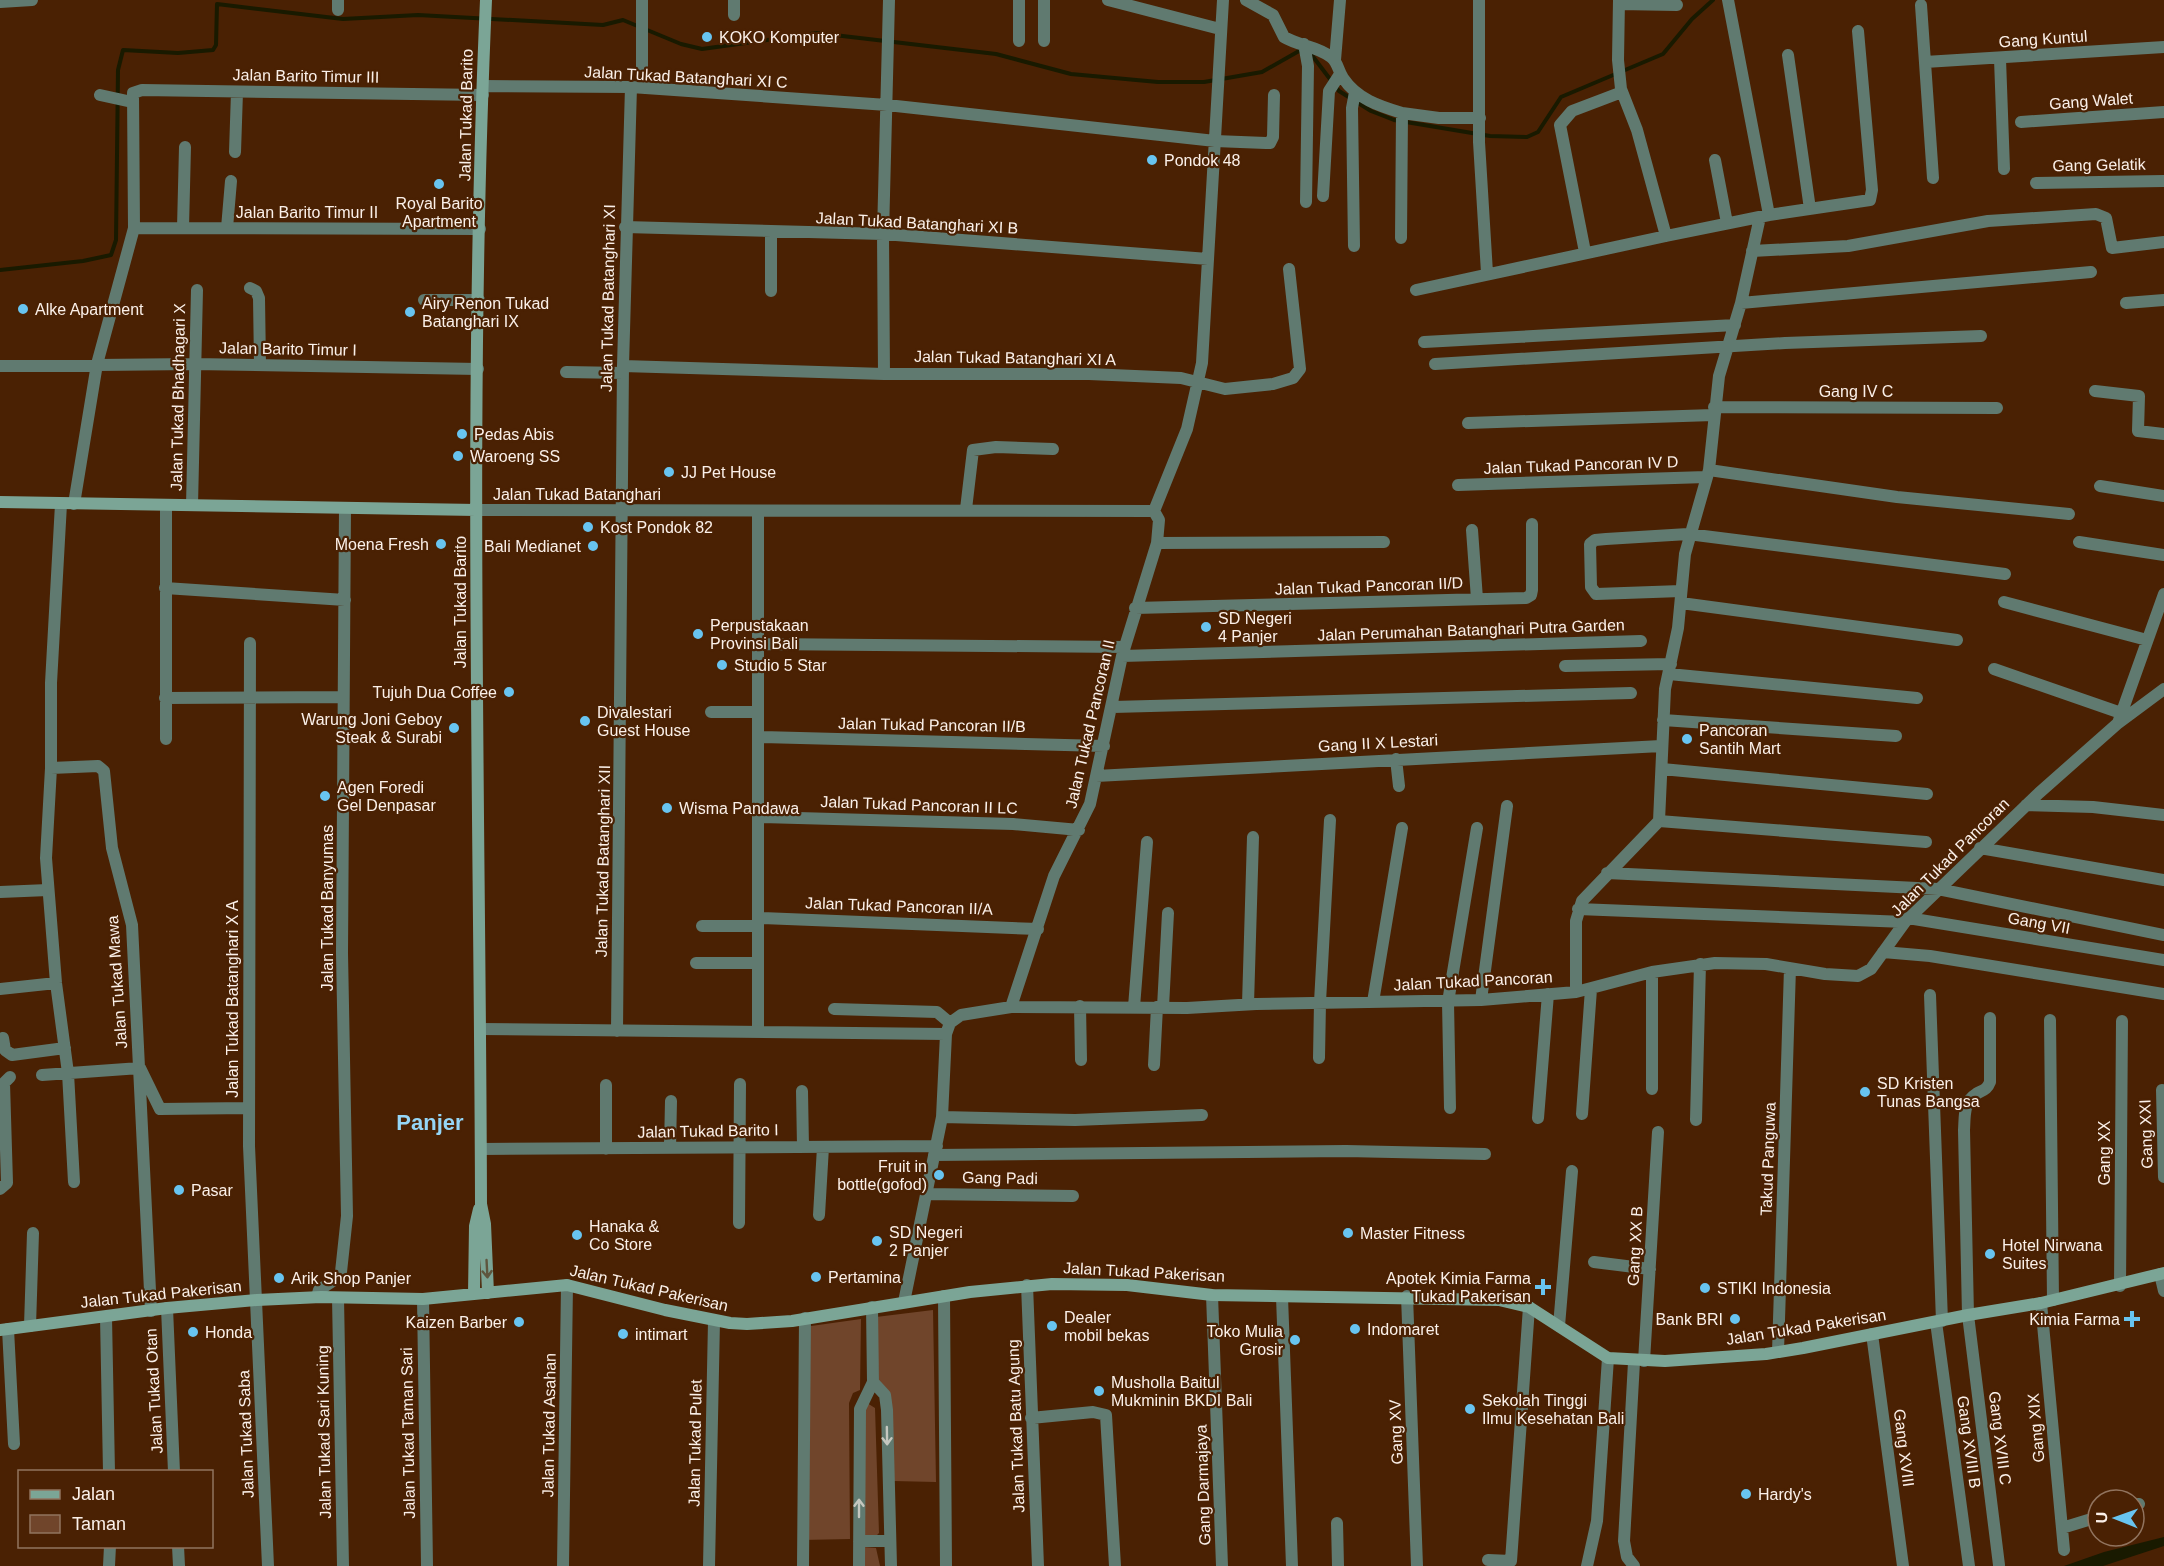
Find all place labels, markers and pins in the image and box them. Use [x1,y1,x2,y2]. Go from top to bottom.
place label: KOKO Komputer [719,29,840,46]
marker: KOKO Komputer [700,30,714,44]
place label: Pondok 48 [1164,152,1241,169]
marker: Pondok 48 [1145,153,1159,167]
marker: Royal Barito Apartment [432,177,446,191]
place label: Royal Barito Apartment [395,195,483,230]
place label: Airy Renon Tukad Batanghari IX [422,295,549,330]
place label: Alke Apartment [35,301,144,318]
marker: Alke Apartment [16,302,30,316]
marker: Airy Renon Tukad Batanghari IX [403,305,417,319]
place label: Pedas Abis [474,426,554,443]
marker: Pedas Abis [455,427,469,441]
place label: Waroeng SS [470,448,560,465]
marker: Waroeng SS [451,449,465,463]
place label: JJ Pet House [681,464,776,481]
marker: JJ Pet House [662,465,676,479]
place label: Kost Pondok 82 [600,519,713,536]
marker: Kost Pondok 82 [581,520,595,534]
place label: Moena Fresh [335,536,429,553]
marker: Moena Fresh [434,537,448,551]
place label: Bali Medianet [484,538,582,555]
marker: Bali Medianet [586,539,600,553]
place label: SD Negeri 4 Panjer [1218,610,1292,645]
place label: Perpustakaan Provinsi Bali [710,617,809,652]
marker: SD Negeri 4 Panjer [1199,620,1213,634]
marker: Perpustakaan Provinsi Bali [691,627,705,641]
place label: Studio 5 Star [734,657,827,674]
marker: Studio 5 Star [715,658,729,672]
place label: Tujuh Dua Coffee [372,684,497,701]
marker: Tujuh Dua Coffee [502,685,516,699]
place label: Divalestari Guest House [597,704,690,739]
place label: Warung Joni Geboy Steak & Surabi [301,711,442,746]
marker: Divalestari Guest House [578,714,592,728]
marker: Warung Joni Geboy Steak & Surabi [447,721,461,735]
place label: Pancoran Santih Mart [1699,722,1781,757]
marker: Pancoran Santih Mart [1680,732,1694,746]
place label: Agen Foredi Gel Denpasar [337,779,436,814]
marker: Agen Foredi Gel Denpasar [318,789,332,803]
place label: Wisma Pandawa [679,800,799,817]
marker: Wisma Pandawa [660,801,674,815]
place label: SD Kristen Tunas Bangsa [1877,1075,1980,1110]
marker: SD Kristen Tunas Bangsa [1858,1085,1872,1099]
place label: Fruit in bottle(gofod) [837,1158,927,1193]
marker: Fruit in bottle(gofod) [932,1168,946,1182]
place label: Pasar [191,1182,233,1199]
marker: Pasar [172,1183,186,1197]
place label: Hanaka & Co Store [589,1218,660,1253]
place label: SD Negeri 2 Panjer [889,1224,963,1259]
place label: Master Fitness [1360,1225,1465,1242]
marker: Master Fitness [1341,1226,1355,1240]
marker: Hanaka & Co Store [570,1228,584,1242]
marker: SD Negeri 2 Panjer [870,1234,884,1248]
place label: Hotel Nirwana Suites [2002,1237,2103,1272]
marker: Hotel Nirwana Suites [1983,1247,1997,1261]
place label: Pertamina [828,1269,901,1286]
place label: Arik Shop Panjer [291,1270,412,1287]
marker: Pertamina [809,1270,823,1284]
place label: Apotek Kimia Farma Tukad Pakerisan [1386,1270,1531,1305]
marker: Arik Shop Panjer [272,1271,286,1285]
marker: Apotek Kimia Farma Tukad Pakerisan [1536,1280,1550,1294]
place label: STIKI Indonesia [1717,1280,1831,1297]
marker: STIKI Indonesia [1698,1281,1712,1295]
place label: Dealer mobil bekas [1064,1309,1149,1344]
place label: Bank BRI [1655,1311,1723,1328]
place label: Kimia Farma [2029,1311,2120,1328]
marker: Bank BRI [1728,1312,1742,1326]
marker: Kimia Farma [2125,1312,2139,1326]
place label: Kaizen Barber [406,1314,508,1331]
marker: Kaizen Barber [512,1315,526,1329]
marker: Dealer mobil bekas [1045,1319,1059,1333]
place label: Indomaret [1367,1321,1440,1338]
marker: Indomaret [1348,1322,1362,1336]
place label: Toko Mulia Grosir [1207,1323,1284,1358]
place label: Honda [205,1324,252,1341]
marker: Honda [186,1325,200,1339]
place label: intimart [635,1326,688,1343]
marker: intimart [616,1327,630,1341]
marker: Toko Mulia Grosir [1288,1333,1302,1347]
place label: Musholla Baitul Mukminin BKDI Bali [1111,1374,1252,1409]
marker: Musholla Baitul Mukminin BKDI Bali [1092,1384,1106,1398]
place label: Sekolah Tinggi Ilmu Kesehatan Bali [1482,1392,1624,1427]
marker: Sekolah Tinggi Ilmu Kesehatan Bali [1463,1402,1477,1416]
place label: Hardy's [1758,1486,1812,1503]
marker: Hardy's [1739,1487,1753,1501]

